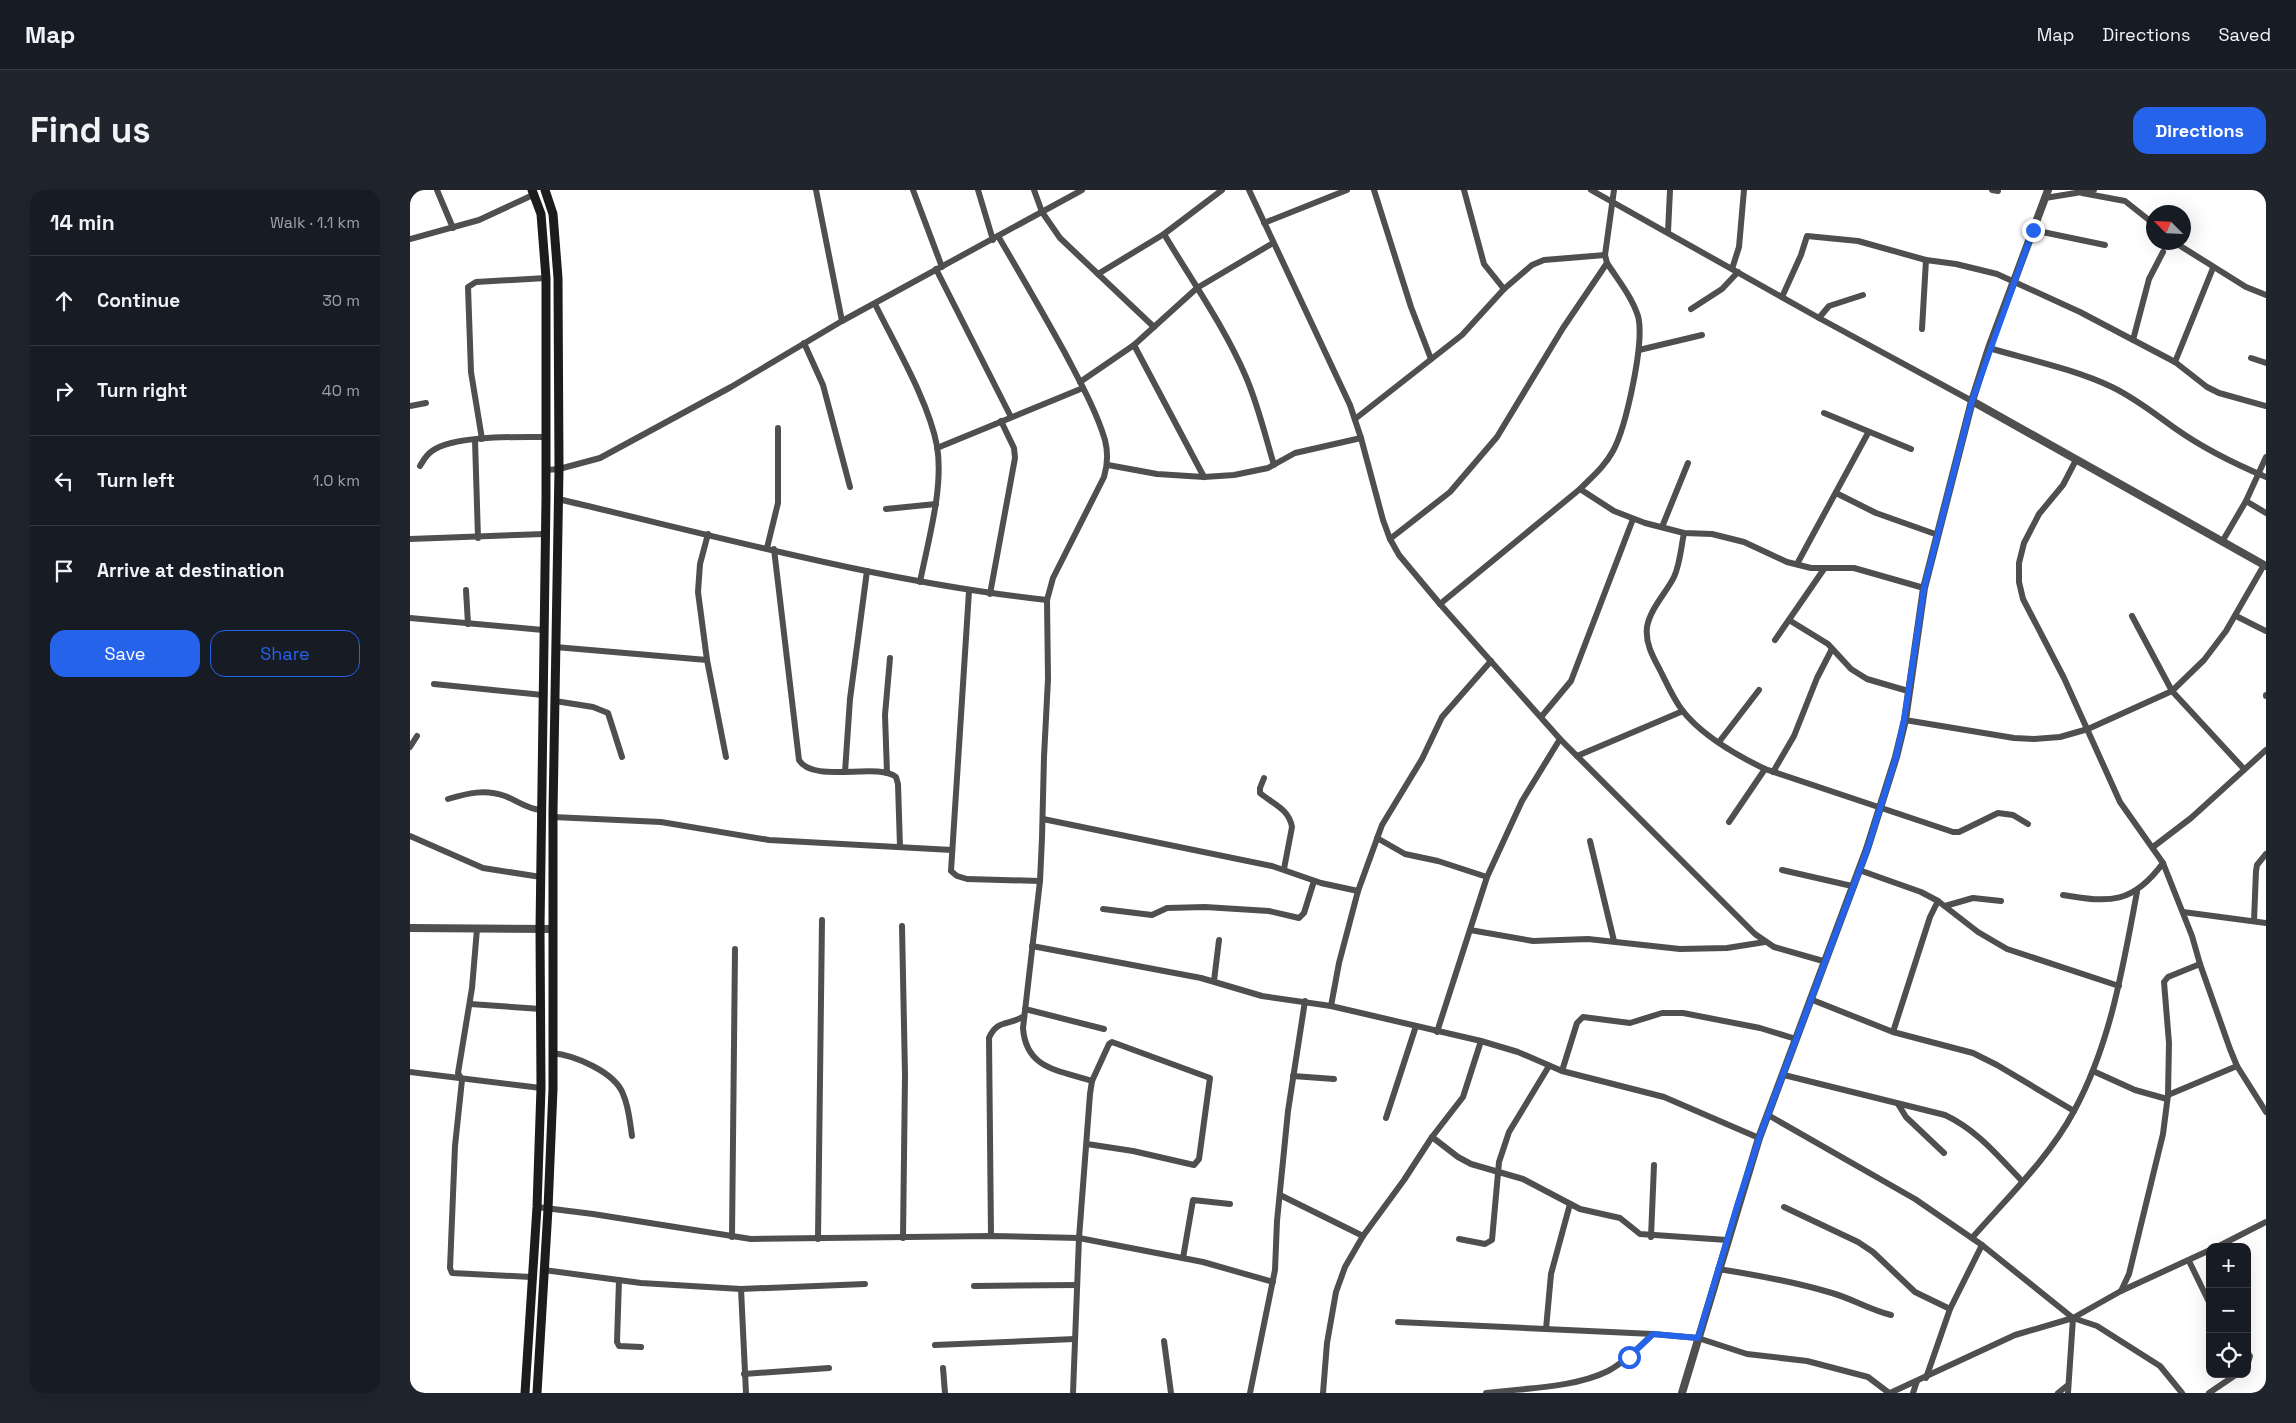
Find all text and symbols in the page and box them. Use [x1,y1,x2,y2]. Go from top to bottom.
text: Map [25,19,75,50]
text: Map [2037,23,2074,46]
text: Directions [2102,23,2191,46]
text: Saved [2219,23,2271,46]
button: Directions [2133,107,2266,154]
text: Find us [30,108,151,152]
north arrow [2146,205,2191,250]
text: 14 min [50,209,115,236]
text: Walk · 1.1 km [270,212,360,233]
route end [2022,219,2045,242]
icon: ahead [50,287,78,315]
text: Continue [97,288,180,313]
text: 30 m [322,290,360,311]
icon: right [50,377,78,405]
text: Turn right [97,378,187,403]
text: 40 m [322,380,360,401]
icon: left [50,467,78,495]
text: Turn left [97,468,175,493]
text: 1.0 km [313,470,360,491]
icon: arrive [50,557,78,585]
text: Arrive at destination [97,558,285,583]
button: Save [50,630,200,677]
button: Share [210,630,360,677]
map controls [2206,1243,2251,1378]
button: + [2206,1243,2251,1288]
button: − [2206,1288,2251,1333]
button: locate [2206,1333,2251,1378]
route start [1618,1346,1641,1369]

